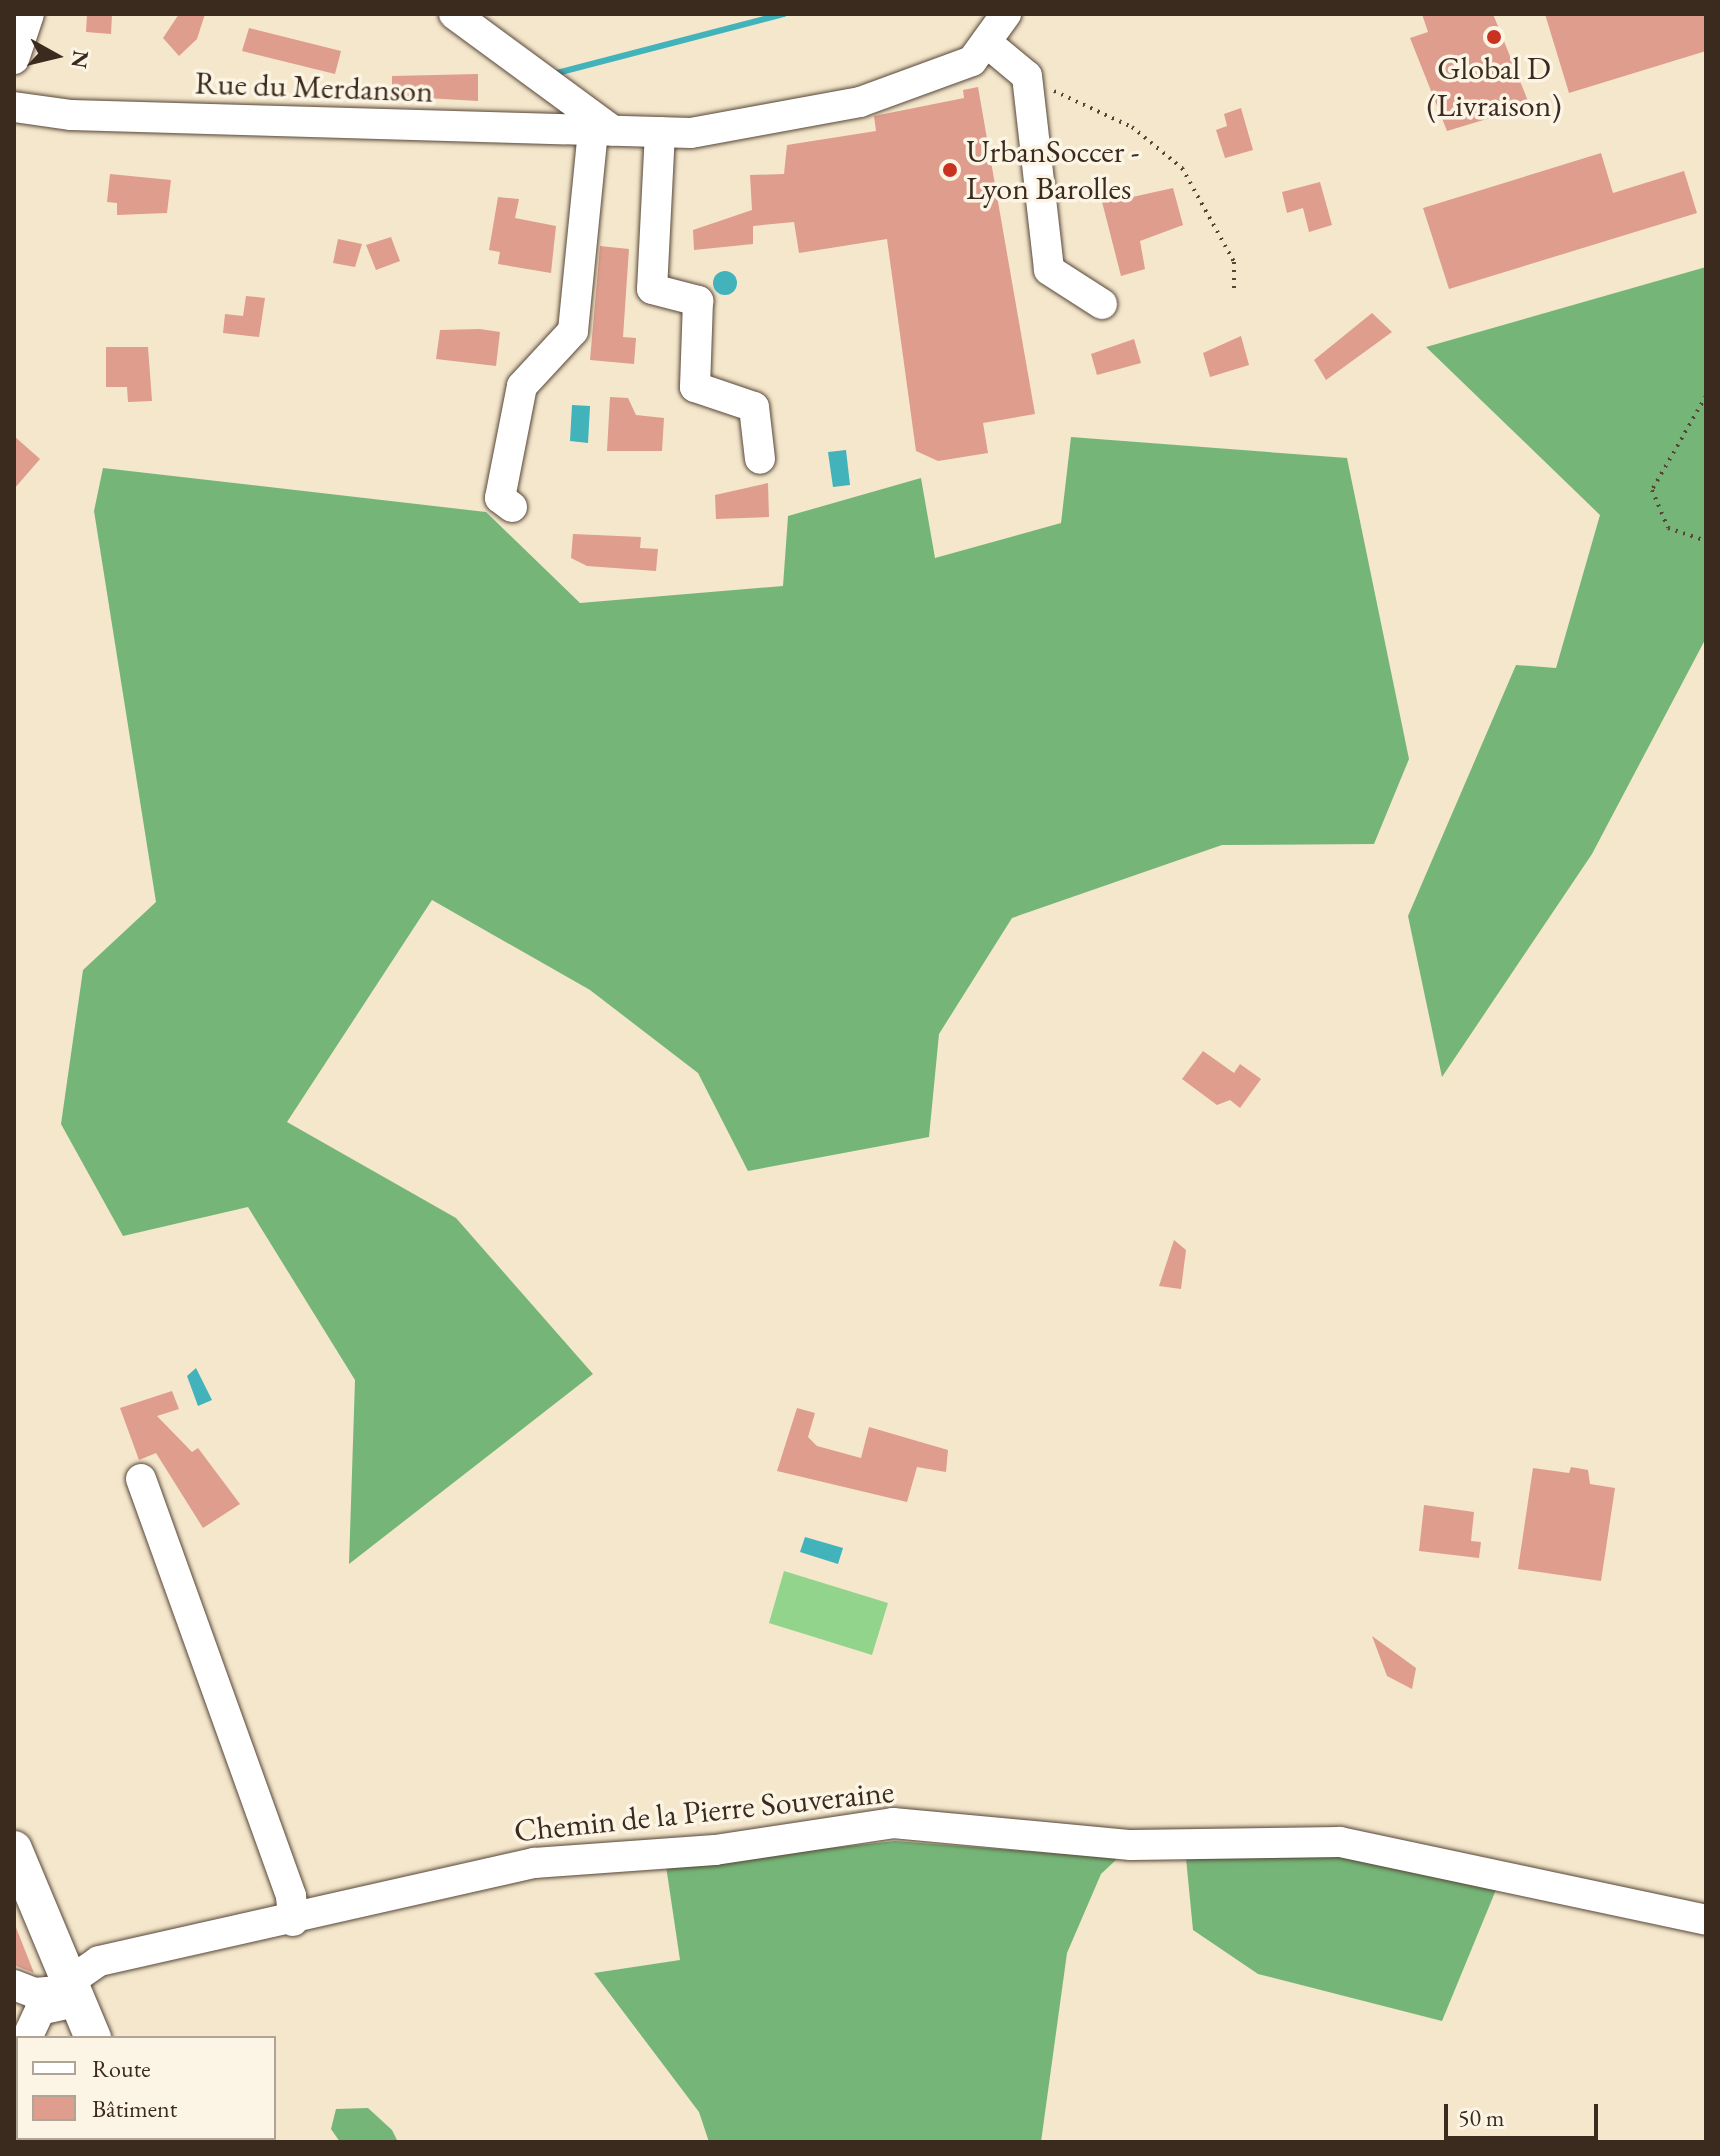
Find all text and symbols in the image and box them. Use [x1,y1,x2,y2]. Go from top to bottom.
north arrow [16,16,96,96]
marker: Global D (Livraison) [1485,28,1503,46]
text: N [65,49,96,70]
place label: Global D (Livraison) [1426,50,1562,125]
street label: Rue du Merdanson [194,64,434,110]
place label: UrbanSoccer - Lyon Barolles [966,133,1140,208]
marker: UrbanSoccer - Lyon Barolles [941,161,959,179]
street label: Chemin de la Pierre Souveraine [512,1772,896,1850]
legend [16,2036,276,2140]
text: Route [92,2053,151,2084]
scale bar [1448,2088,1602,2138]
text: Bâtiment [92,2093,177,2124]
text: 50 m [1458,2102,1505,2133]

